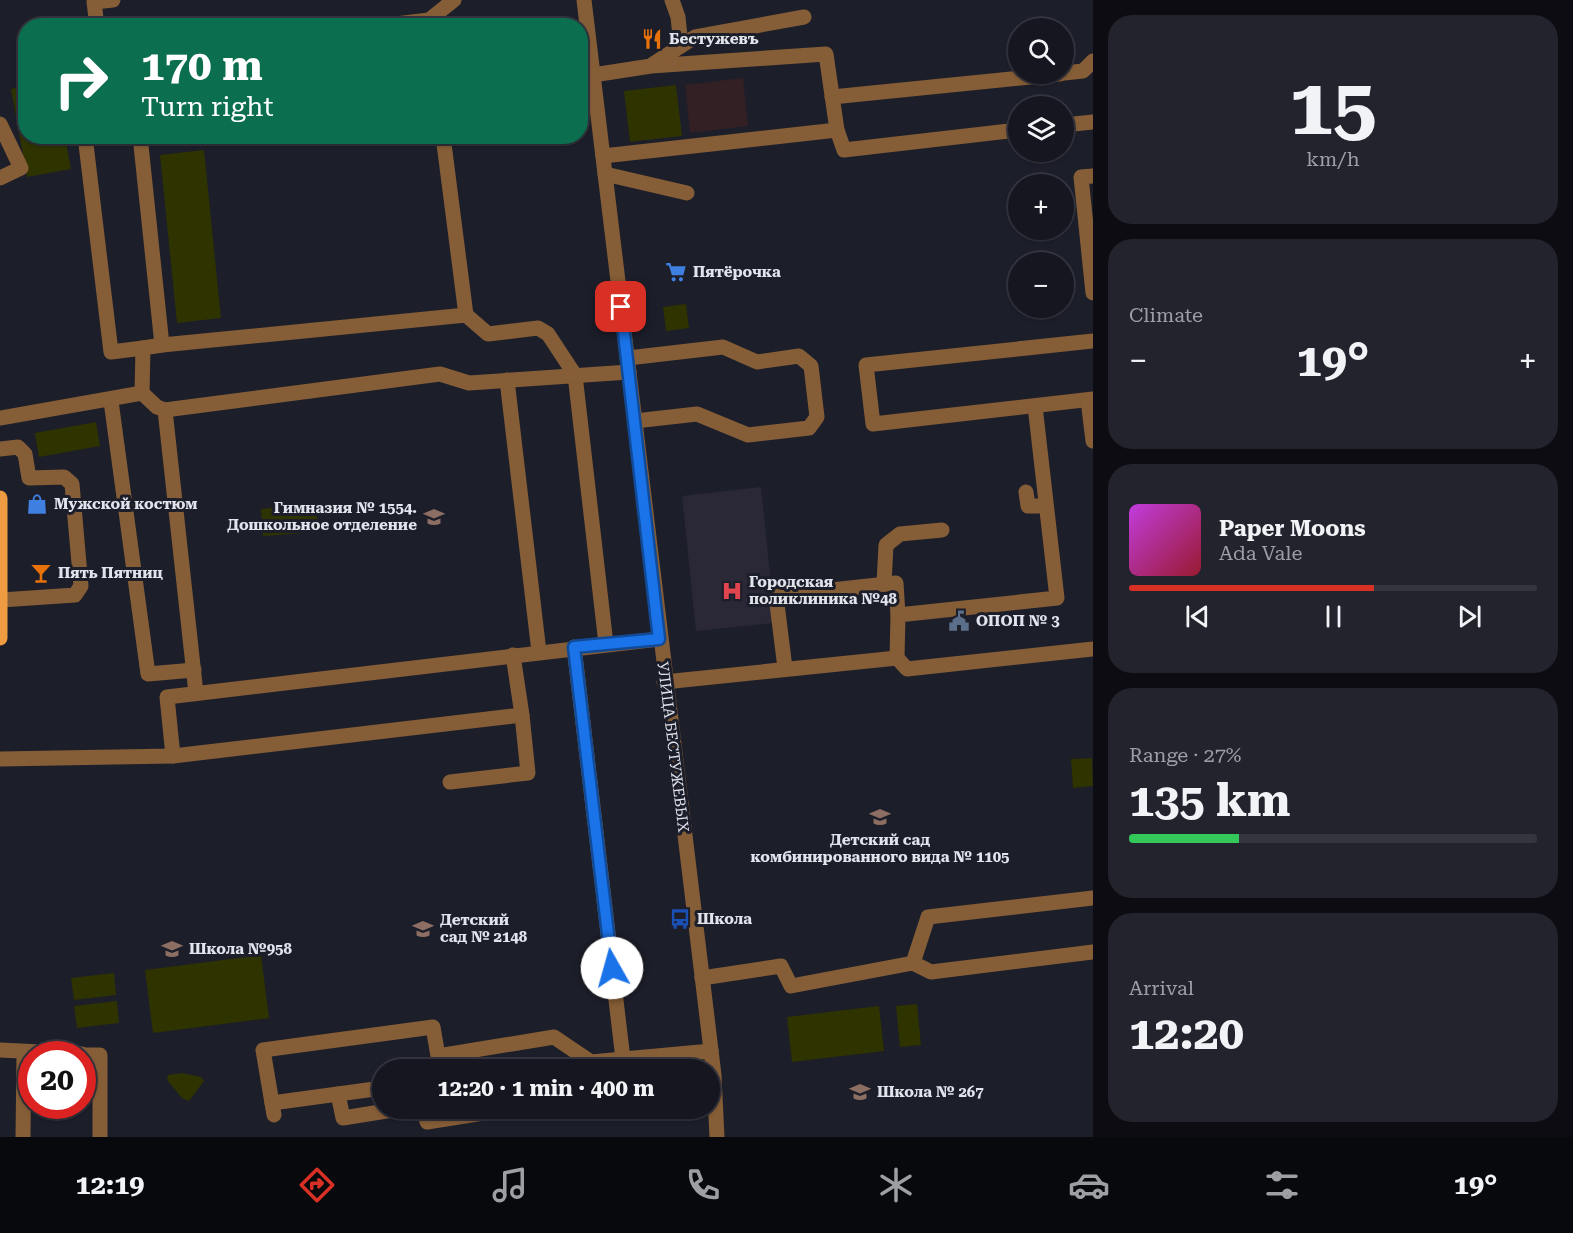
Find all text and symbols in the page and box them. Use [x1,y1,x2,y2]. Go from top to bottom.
map controls [1008,18,1074,318]
button: search [1008,18,1074,84]
restaurant icon: Бестужевъ [640,27,664,51]
place label: Бестужевъ [669,30,759,48]
text: 170 m [141,41,263,90]
icon: right [42,42,120,120]
text: 15 [1289,62,1377,153]
text: Turn right [141,91,274,123]
button: layers [1008,96,1074,162]
text: km/h [1306,147,1360,171]
button: + [1008,174,1074,240]
button: − [1008,252,1074,318]
supermarket icon: Пятёрочка [664,260,688,284]
place label: Пятёрочка [693,263,781,281]
pin [595,281,646,332]
icon: arrive [604,290,637,323]
text: Climate [1129,303,1203,327]
text: 19° [1297,334,1369,387]
text: − [1129,341,1147,380]
text: + [1519,341,1537,380]
shop icon: Мужской костюм [25,492,49,516]
place label: Мужской костюм [54,495,198,513]
place label: Гимназия № 1554. Дошкольное отделение [227,499,417,534]
school or university icon: Гимназия № 1554. Дошкольное отделение [422,505,446,529]
text: Paper Moons [1219,516,1366,541]
text: Ada Vale [1219,541,1302,565]
bar icon: Пять Пятниц [29,561,53,585]
place label: Пять Пятниц [58,564,164,582]
place label: Городская поликлиника №48 [749,573,898,608]
hospital icon: Городская поликлиника №48 [720,579,744,603]
icon: previous [1181,600,1214,633]
icon: pause [1317,600,1350,633]
icon: next [1453,600,1486,633]
public building icon: ОПОП № 3 [947,609,971,633]
place label: ОПОП № 3 [976,612,1060,630]
street label: УЛИЦА БЕСТУЖЕВЫХ [654,661,692,833]
text: Range · 27% [1129,743,1241,767]
text: 135 km [1129,774,1290,827]
school or university icon: Детский сад комбинированного вида № 1105 [868,805,892,829]
place label: Детский сад комбинированного вида № 1105 [751,831,1009,866]
bus stop icon: Школа [668,907,692,931]
place label: Школа [697,910,752,928]
place label: Детский сад № 2148 [440,911,528,946]
school or university icon: Детский сад № 2148 [411,917,435,941]
position arrow [580,936,644,1000]
school or university icon: Школа №958 [160,937,184,961]
place label: Школа №958 [189,940,292,958]
text: Arrival [1129,976,1194,1000]
text: 12:20 [1129,1007,1244,1060]
speed limit sign: 20 [18,1041,96,1119]
text: 12:20 · 1 min · 400 m [437,1076,655,1101]
school or university icon: Школа № 267 [848,1080,872,1104]
place label: Школа № 267 [877,1083,984,1101]
icon: directions [296,1164,338,1206]
icon: music [489,1164,531,1206]
icon: phone [682,1164,724,1206]
icon: climate [875,1164,917,1206]
icon: car [1068,1164,1110,1206]
icon: filters [1261,1164,1303,1206]
text: 12:19 [76,1169,144,1201]
text: 19° [1454,1169,1497,1201]

